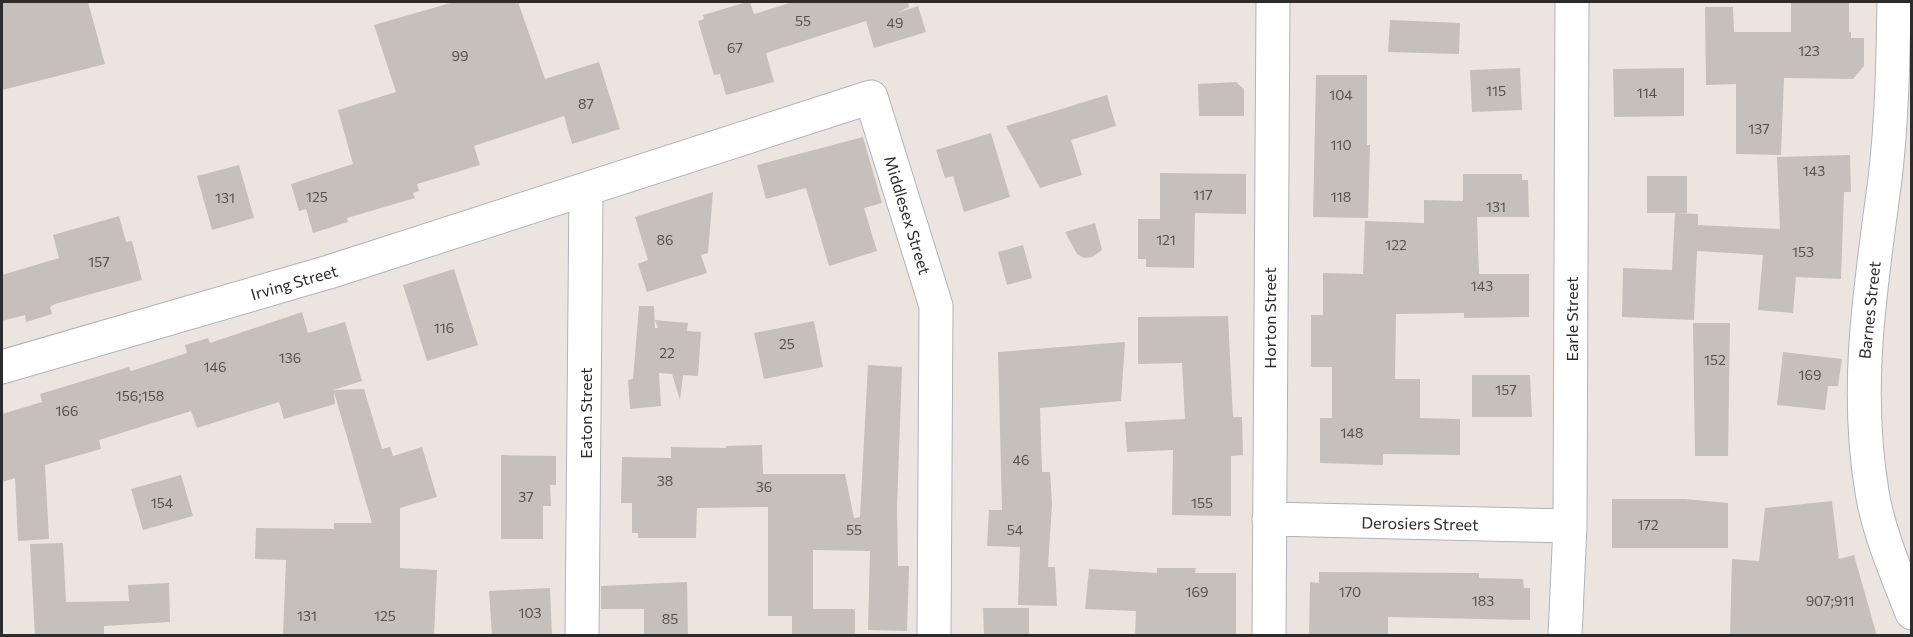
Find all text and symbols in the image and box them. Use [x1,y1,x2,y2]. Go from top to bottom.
house number: 55 [795,12,811,29]
house number: 49 [887,14,903,31]
house number: 67 [727,39,743,56]
house number: 123 [1798,42,1820,59]
house number: 99 [452,47,469,64]
house number: 115 [1486,82,1506,99]
house number: 114 [1637,84,1658,101]
house number: 104 [1329,86,1353,103]
house number: 87 [578,95,594,112]
house number: 137 [1748,120,1770,137]
house number: 110 [1330,136,1352,153]
street label: Middlesex Street [881,153,935,277]
house number: 143 [1803,162,1825,179]
house number: 117 [1193,186,1213,203]
house number: 125 [306,188,328,205]
house number: 118 [1331,188,1351,205]
house number: 131 [215,189,235,206]
house number: 131 [1486,198,1506,215]
house number: 86 [657,231,674,248]
house number: 121 [1156,231,1176,248]
house number: 122 [1385,236,1407,253]
house number: 153 [1792,243,1814,260]
house number: 157 [88,253,110,270]
street label: Irving Street [248,260,340,303]
street label: Barnes Street [1854,260,1884,360]
street label: Horton Street [1260,267,1279,369]
street label: Earle Street [1562,276,1581,362]
house number: 143 [1471,277,1493,294]
house number: 116 [434,319,454,336]
house number: 25 [779,335,795,352]
house number: 22 [659,344,675,361]
house number: 136 [279,349,301,366]
house number: 152 [1704,351,1726,368]
house number: 146 [204,358,226,375]
house number: 169 [1799,366,1821,383]
street label: Eaton Street [576,367,595,459]
house number: 157 [1495,381,1517,398]
house number: 156;158 [116,387,164,404]
house number: 166 [56,402,78,419]
house number: 148 [1341,424,1363,441]
house number: 46 [1013,451,1029,468]
house number: 38 [657,472,673,489]
house number: 36 [756,478,772,495]
house number: 37 [518,488,534,505]
house number: 154 [151,494,174,511]
house number: 155 [1191,494,1213,511]
street label: Derosiers Street [1361,512,1479,534]
house number: 172 [1637,516,1659,533]
house number: 55 [846,521,862,538]
house number: 54 [1007,521,1024,538]
house number: 169 [1186,583,1208,600]
house number: 170 [1339,583,1361,600]
house number: 183 [1472,592,1494,609]
house number: 907;911 [1806,592,1854,609]
house number: 103 [518,604,542,621]
house number: 131 [297,607,317,624]
house number: 125 [374,607,396,624]
house number: 85 [662,610,678,627]

